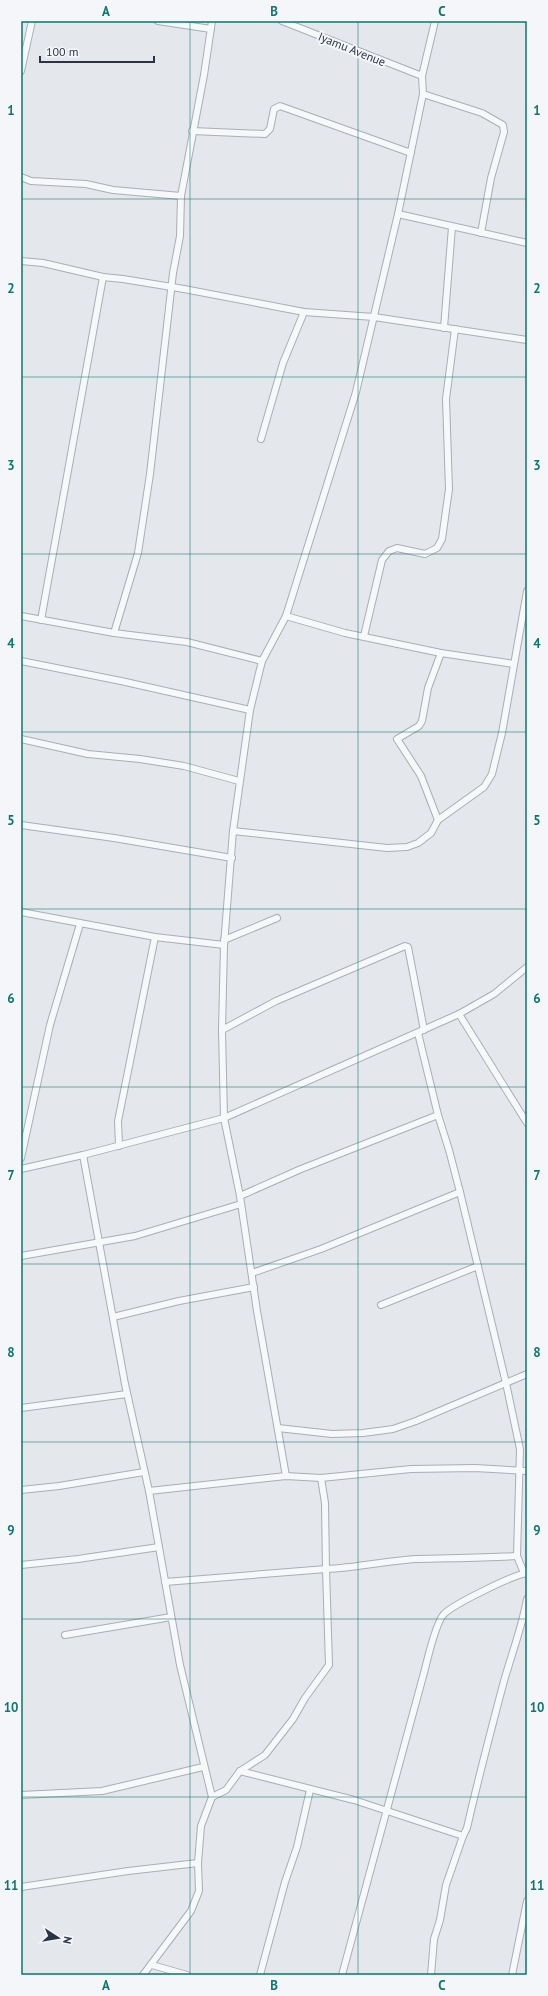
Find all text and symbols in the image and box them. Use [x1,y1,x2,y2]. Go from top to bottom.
text: A [102,3,110,20]
text: B [270,3,278,20]
text: C [438,3,446,20]
street label: Iyamu Avenue [316,29,388,69]
scale bar [40,38,154,64]
text: 100 m [46,44,79,59]
text: 1 [7,102,15,119]
text: 1 [533,102,541,119]
text: 2 [7,280,15,297]
text: 2 [533,280,541,297]
text: 3 [7,457,15,474]
text: 3 [533,457,541,474]
text: 4 [7,635,15,652]
text: 4 [533,635,541,652]
text: 5 [7,812,15,829]
text: 5 [533,812,541,829]
text: 6 [7,990,15,1007]
text: 6 [533,990,541,1007]
text: 7 [7,1167,15,1184]
text: 7 [533,1167,541,1184]
text: 8 [7,1344,15,1361]
text: 8 [533,1344,541,1361]
text: 9 [7,1522,15,1539]
text: 9 [533,1522,541,1539]
text: 10 [4,1699,18,1716]
text: 10 [530,1699,544,1716]
text: 11 [4,1877,18,1894]
text: 11 [530,1877,544,1894]
north arrow [38,1918,78,1958]
text: N [60,1935,75,1945]
text: A [102,1977,110,1994]
text: B [270,1977,278,1994]
text: C [438,1977,446,1994]

